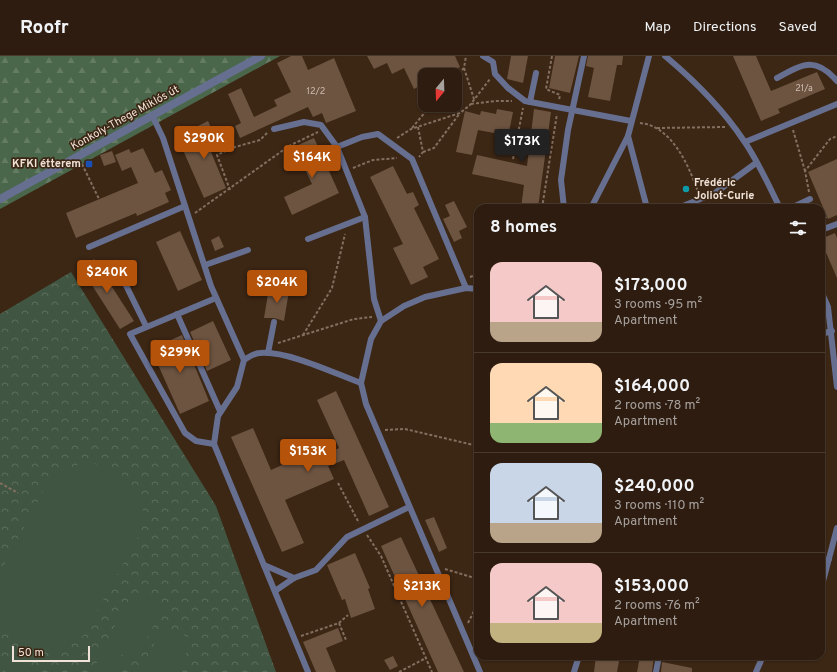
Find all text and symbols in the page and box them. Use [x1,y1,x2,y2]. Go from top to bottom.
text: Roofr [20,16,69,40]
text: Map [645,19,671,36]
text: Directions [693,19,757,36]
text: Saved [779,19,817,36]
north arrow [418,68,462,112]
map controls [418,68,462,112]
street label: Konkoly-Thege Miklós út [68,82,182,154]
house number: 21/a [795,83,813,94]
house number: 12/2 [307,86,325,97]
pin: $290K [176,126,232,160]
pin: $173K [494,129,550,163]
text: $290K [183,131,225,147]
text: $173K [504,134,540,150]
pin: $164K [284,145,340,179]
text: $164K [293,150,331,166]
place label: KFKI étterem [12,157,81,171]
marker: KFKI étterem [84,159,94,169]
place label: Frédéric Joliot-Curie [694,176,755,203]
marker: Frédéric Joliot-Curie [681,184,691,194]
text: 8 homes [490,217,557,239]
icon: filters [787,217,809,239]
pin: $240K [79,260,135,294]
text: $240K [86,265,128,281]
pin: $204K [249,270,305,304]
text: $204K [256,275,298,291]
text: $173,000 [614,275,688,297]
icon: home [522,278,570,326]
text: 3 rooms · 95 m² [614,297,702,313]
text: Apartment [614,313,677,329]
pin: $299K [152,340,208,374]
text: $299K [160,345,200,361]
text: $164,000 [614,376,690,398]
icon: home [522,379,570,427]
text: 2 rooms · 78 m² [614,398,700,414]
text: Apartment [614,414,677,430]
pin: $153K [280,439,336,473]
text: $153K [289,444,327,460]
text: $240,000 [614,476,695,498]
icon: home [522,479,570,527]
text: 3 rooms · 110 m² [614,498,704,514]
text: Apartment [614,514,677,530]
pin: $213K [394,574,450,608]
text: $153,000 [614,576,689,598]
text: $213K [403,579,441,595]
icon: home [522,579,570,627]
text: 2 rooms · 76 m² [614,598,700,614]
text: Apartment [614,614,677,630]
scale bar [12,644,90,663]
text: 50 m [18,646,44,660]

